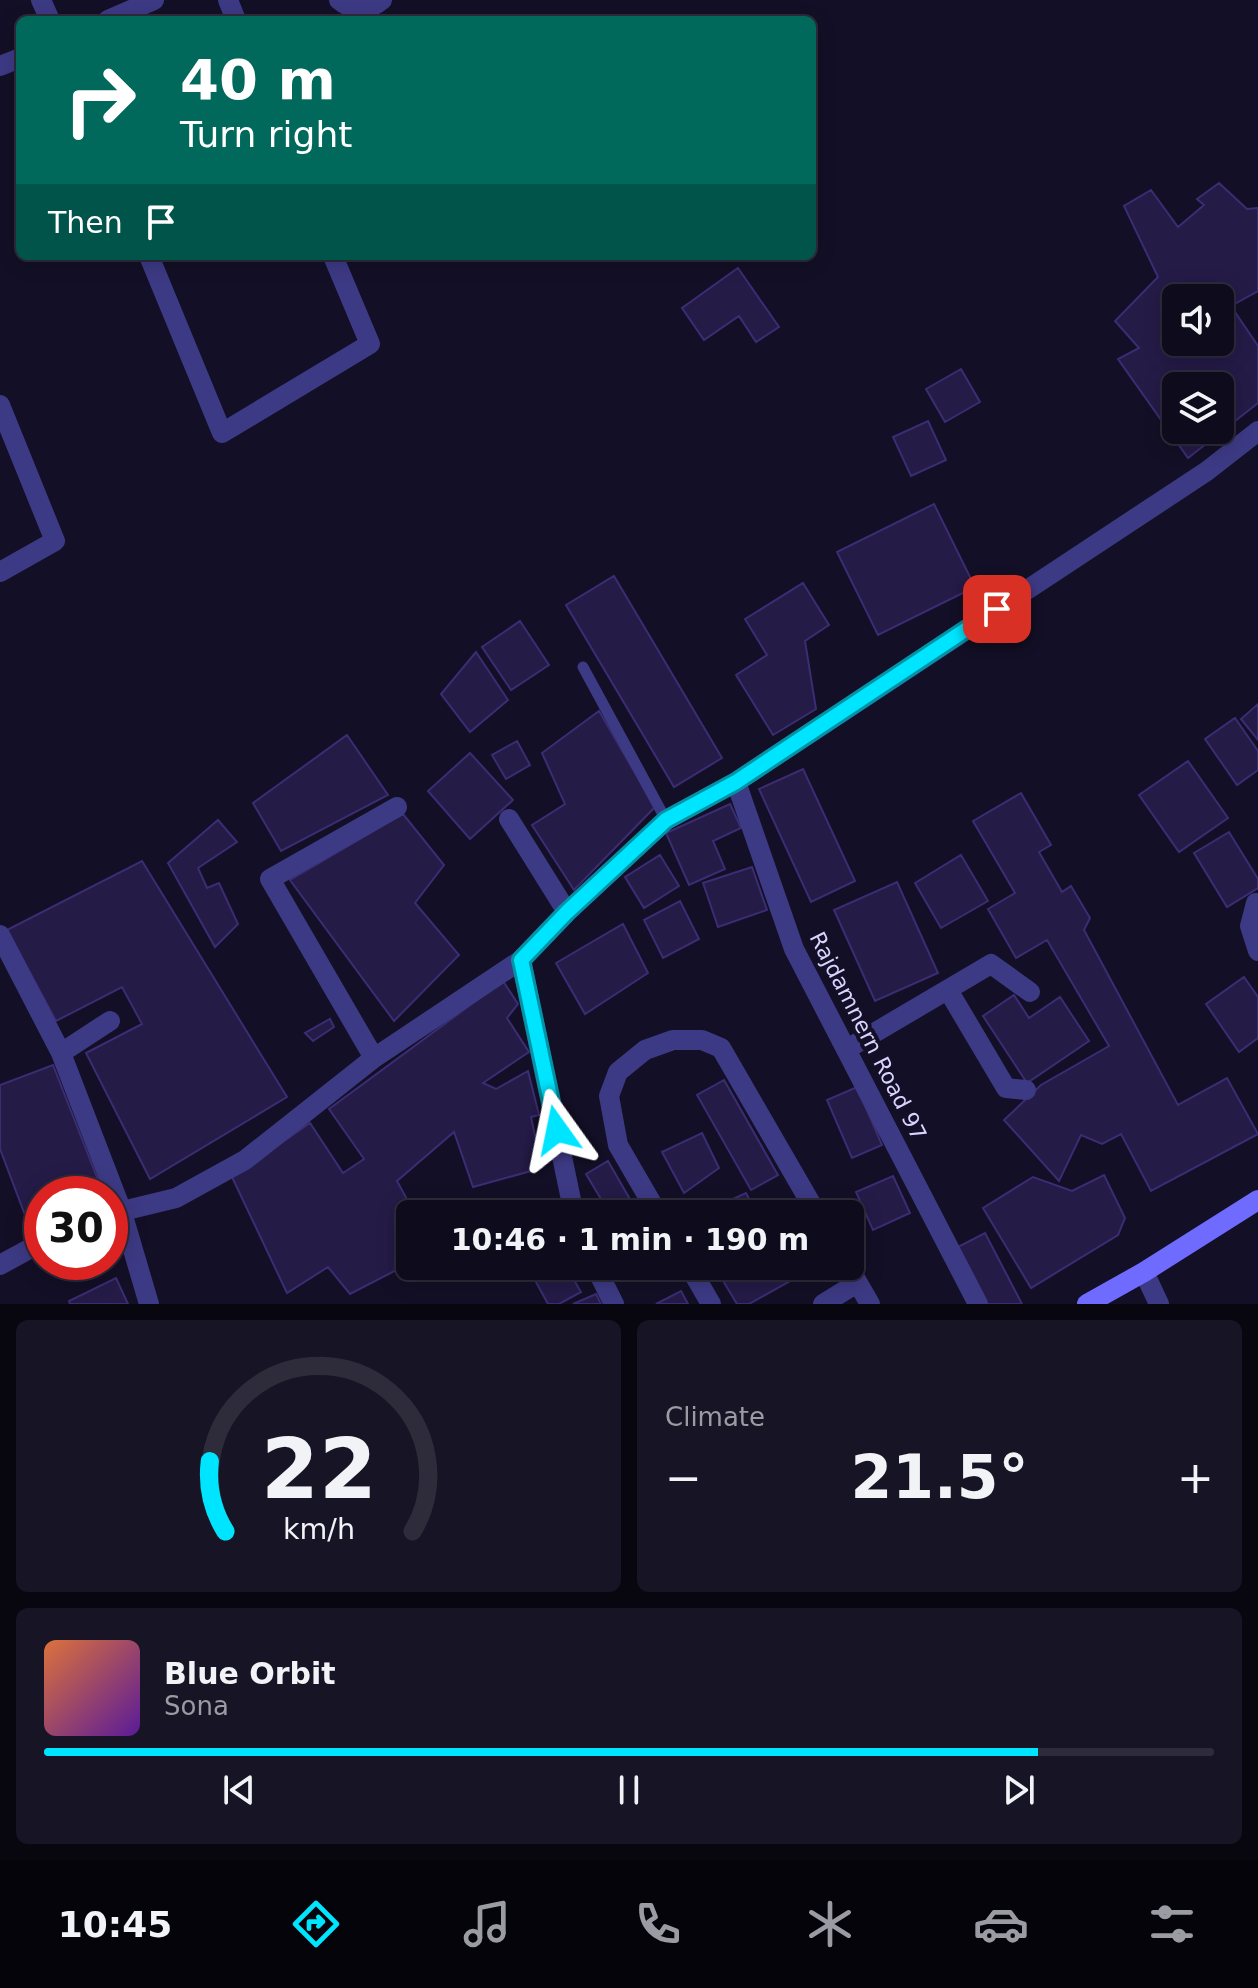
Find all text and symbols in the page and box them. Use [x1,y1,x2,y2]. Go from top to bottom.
text: 40 m [180,47,336,112]
icon: right [48,48,152,152]
text: Turn right [180,114,352,155]
icon: arrive [139,200,183,244]
text: Then [48,205,123,240]
map controls [1162,284,1234,444]
button: sound [1162,284,1234,356]
button: layers [1162,372,1234,444]
pin [963,575,1031,643]
icon: arrive [975,587,1019,631]
street label: Rajdamnern Road 97 [805,928,931,1144]
position arrow [515,1088,599,1172]
speed limit sign: 30 [24,1176,128,1280]
text: 10:46 · 1 min · 190 m [451,1222,809,1257]
text: Climate [665,1402,765,1432]
text: 22 [261,1421,376,1518]
text: 21.5° [850,1442,1029,1512]
text: − [665,1452,702,1503]
text: + [1177,1452,1214,1503]
text: km/h [282,1512,355,1546]
text: Blue Orbit [164,1656,336,1691]
text: Sona [164,1691,229,1721]
icon: previous [217,1768,261,1812]
icon: pause [607,1768,651,1812]
icon: next [997,1768,1041,1812]
icon: directions [288,1896,344,1952]
icon: music [459,1896,515,1952]
icon: phone [630,1896,686,1952]
icon: climate [802,1896,858,1952]
icon: car [973,1896,1029,1952]
icon: filters [1144,1896,1200,1952]
text: 10:45 [58,1904,172,1945]

